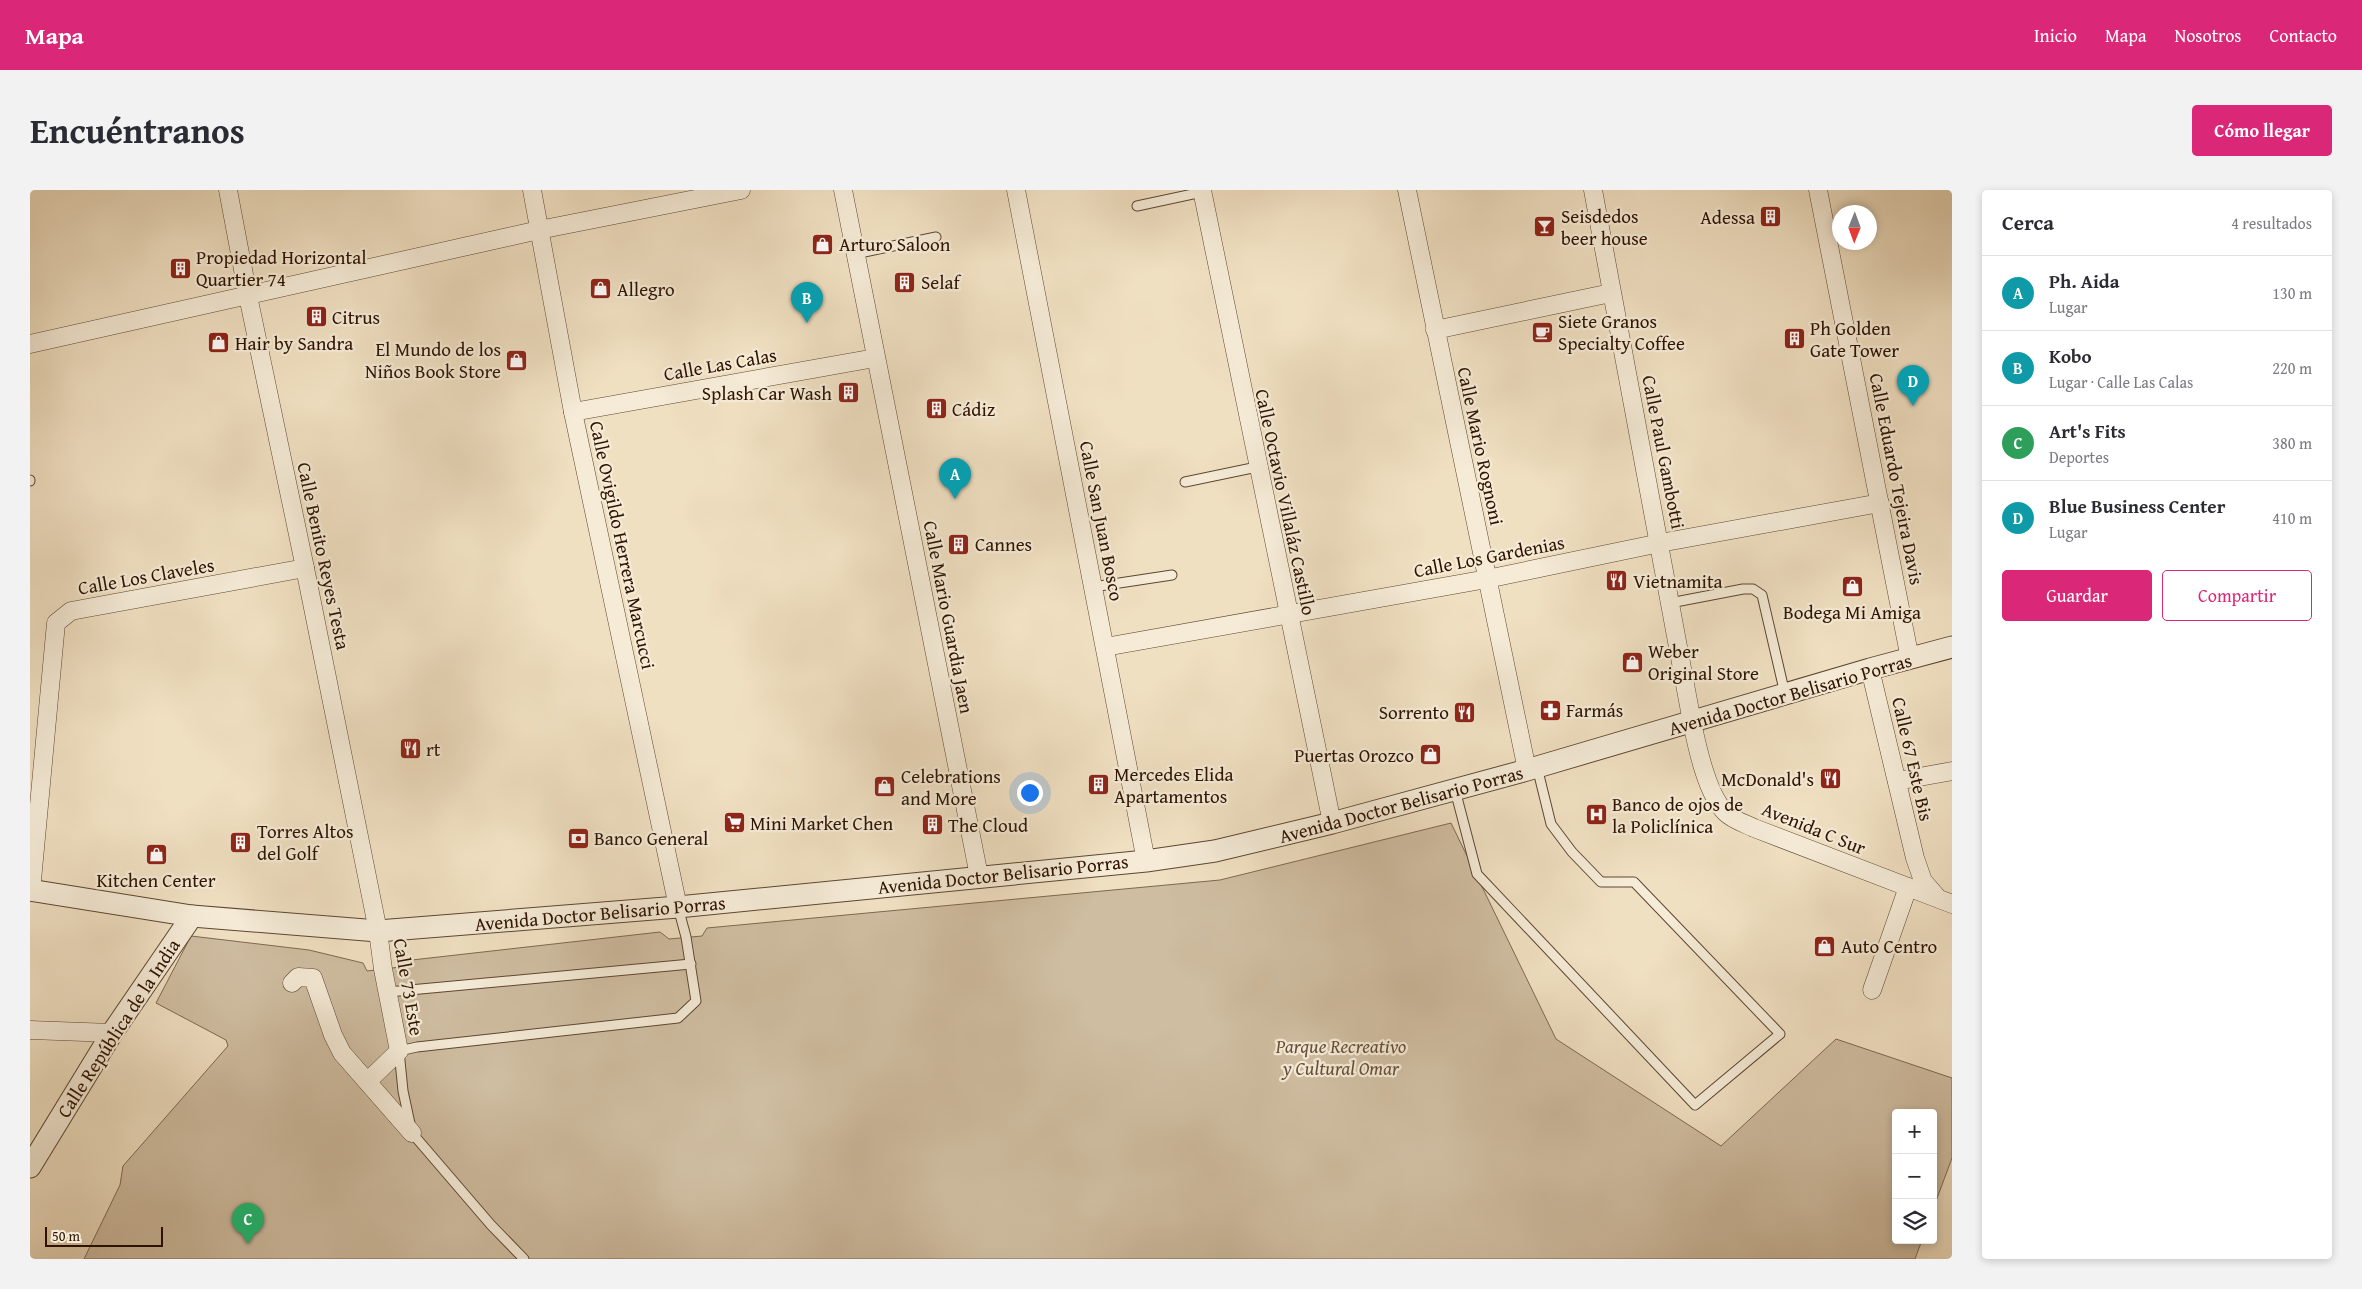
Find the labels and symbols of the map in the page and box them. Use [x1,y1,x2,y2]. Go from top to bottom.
place label: Seisdedos beer house [1561,202,1648,252]
place label: Adessa [1700,203,1755,231]
building icon: Adessa [1759,205,1783,229]
north arrow [1832,205,1877,250]
bar icon: Seisdedos beer house [1533,215,1557,239]
place label: Arturo Saloon [839,230,951,258]
shop icon: Arturo Saloon [811,232,835,256]
place label: Propiedad Horizontal Quartier 74 [196,243,367,293]
building icon: Propiedad Horizontal Quartier 74 [168,256,192,280]
place label: Selaf [921,268,962,296]
building icon: Selaf [893,270,917,294]
place label: Allegro [617,275,675,303]
shop icon: Allegro [589,277,613,301]
pin: B [791,282,823,323]
place label: Citrus [332,303,380,331]
building icon: Citrus [304,305,328,329]
place label: Siete Granos Specialty Coffee [1558,307,1685,357]
place label: Ph Golden Gate Tower [1810,314,1899,364]
cafe icon: Siete Granos Specialty Coffee [1530,320,1554,344]
building icon: Ph Golden Gate Tower [1782,327,1806,351]
place label: Hair by Sandra [235,329,353,357]
shop icon: Hair by Sandra [207,331,231,355]
place label: El Mundo de los Niños Book Store [365,335,501,385]
street label: Calle Las Calas [661,340,779,388]
shop icon: El Mundo de los Niños Book Store [505,348,529,372]
street label: Calle Mario Rognoni [1451,364,1511,528]
pin: D [1897,365,1929,406]
street label: Calle Eduardo Tejeira Davis [1865,371,1929,587]
street label: Calle Paul Gambotti [1635,373,1693,531]
place label: Splash Car Wash [702,379,832,407]
building icon: Splash Car Wash [836,381,860,405]
street label: Calle Octavio Villaláz Castillo [1248,386,1324,618]
place label: Cádiz [952,395,995,423]
building icon: Cádiz [924,397,948,421]
street label: Calle Ovigildo Herrera Marcucci [583,418,663,672]
street label: Calle San Juan Bosco [1073,439,1131,603]
pin: A [939,458,971,499]
street label: Calle Benito Reyes Testa [290,460,358,652]
street label: Calle Mario Guardia Jaen [917,518,982,716]
street label: Calle Los Gardenias [1411,528,1567,584]
place label: Cannes [975,530,1032,558]
building icon: Cannes [947,532,971,556]
street label: Calle Los Claveles [76,550,216,602]
place label: Vietnamita [1633,567,1723,595]
restaurant icon: Vietnamita [1605,569,1629,593]
shop icon: Bodega Mi Amiga [1840,574,1864,598]
place label: Bodega Mi Amiga [1783,598,1921,626]
place label: Weber Original Store [1648,637,1759,687]
street label: Avenida Doctor Belisario Porras [1665,646,1915,742]
shop icon: Weber Original Store [1620,650,1644,674]
street label: Calle 67 Este Bis [1885,694,1941,824]
place label: Farmás [1566,696,1623,724]
place label: Sorrento [1379,698,1449,726]
pharmacy icon: Farmás [1538,698,1562,722]
restaurant icon: Sorrento [1453,700,1477,724]
place label: rt [426,735,441,763]
restaurant icon: rt [398,737,422,761]
place label: Puertas Orozco [1294,741,1414,769]
shop icon: Puertas Orozco [1418,743,1442,767]
street label: Avenida Doctor Belisario Porras [1276,758,1526,850]
place label: Mercedes Elida Apartamentos [1114,760,1234,810]
place label: Celebrations and More [901,762,1001,812]
place label: McDonald's [1721,765,1814,793]
restaurant icon: McDonald's [1818,767,1842,791]
building icon: Mercedes Elida Apartamentos [1086,773,1110,797]
shop icon: Celebrations and More [873,775,897,799]
your location [1017,780,1043,806]
place label: Banco de ojos de la Policlínica [1612,790,1743,840]
street label: Avenida C Sur [1758,794,1870,862]
hospital icon: Banco de ojos de la Policlínica [1584,803,1608,827]
place label: Mini Market Chen [750,809,893,837]
supermarket icon: Mini Market Chen [722,811,746,835]
place label: The Cloud [948,811,1029,839]
building icon: The Cloud [920,813,944,837]
place label: Torres Altos del Golf [257,817,353,867]
place label: Banco General [594,824,708,852]
bank icon: Banco General [566,826,590,850]
building icon: Torres Altos del Golf [229,830,253,854]
shop icon: Kitchen Center [144,842,168,866]
street label: Avenida Doctor Belisario Porras [876,847,1130,901]
place label: Kitchen Center [96,866,216,894]
street label: Avenida Doctor Belisario Porras [473,888,727,938]
place label: Auto Centro [1841,932,1937,960]
street label: Calle República de la India [50,933,186,1123]
shop icon: Auto Centro [1813,934,1837,958]
street label: Calle 73 Este [387,936,431,1038]
park label: Parque Recreativo y Cultural Omar [1275,1032,1406,1082]
pin: C [232,1203,264,1244]
scale bar [45,1224,162,1247]

